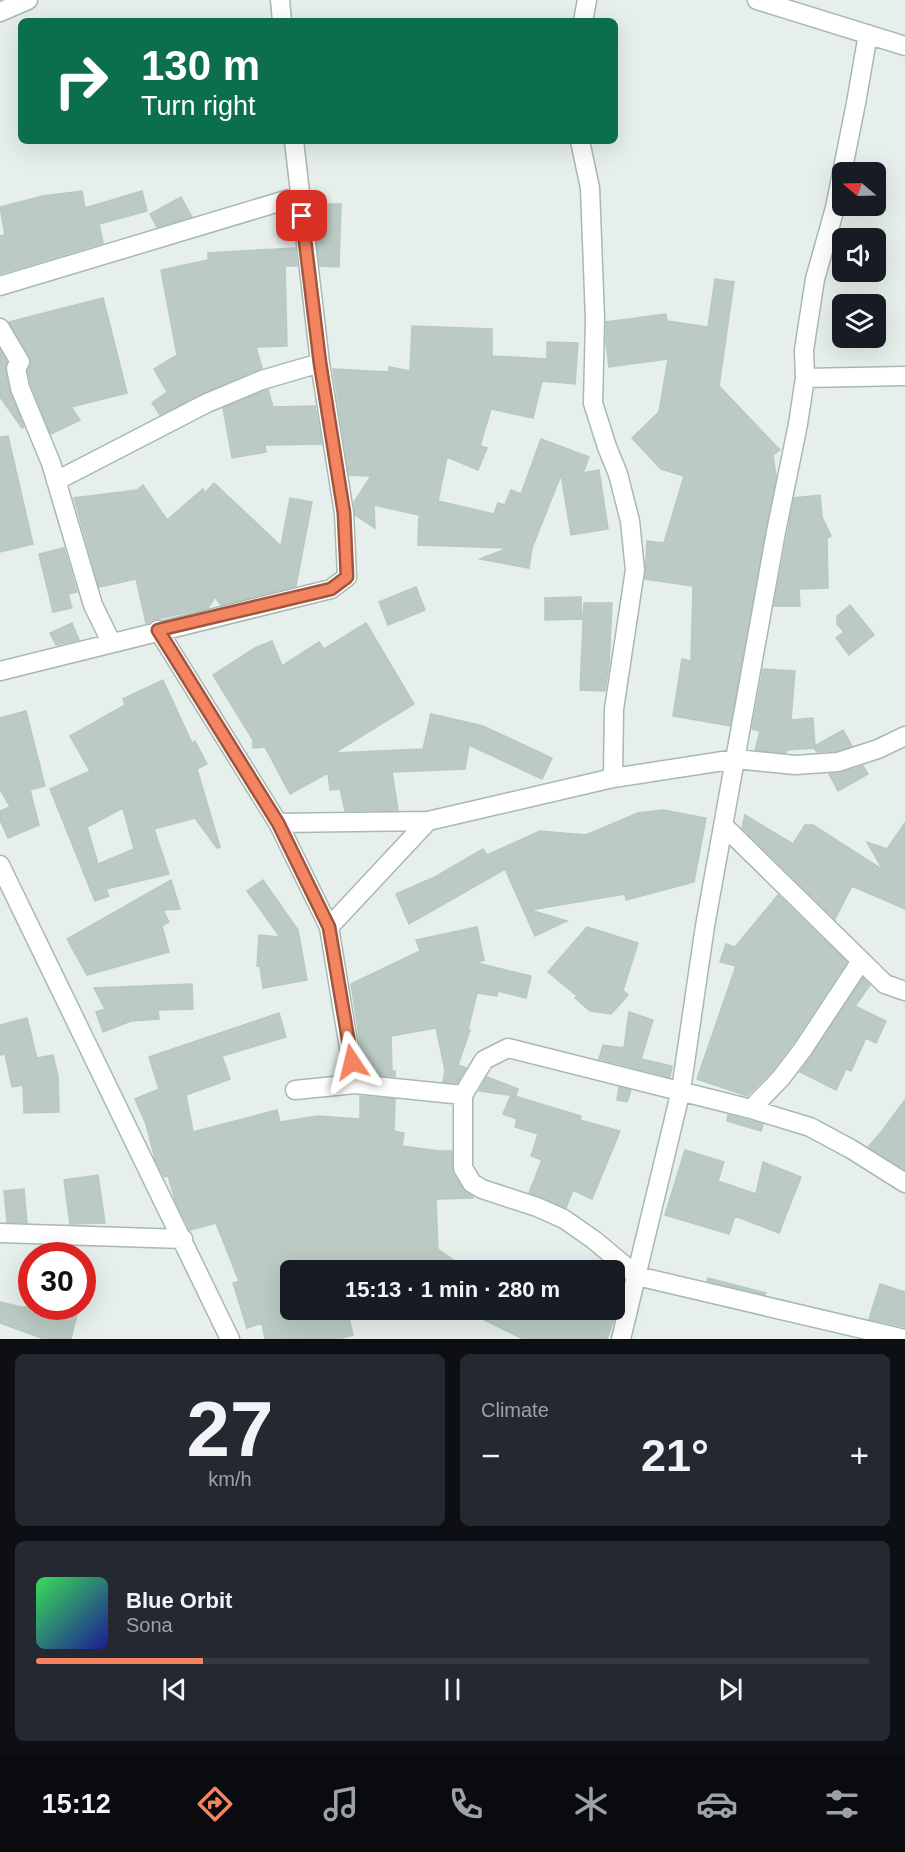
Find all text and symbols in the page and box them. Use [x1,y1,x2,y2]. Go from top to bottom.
icon: right [42,42,120,120]
text: 130 m [141,42,260,89]
text: Turn right [141,91,256,121]
north arrow [832,162,886,216]
map controls [832,162,886,348]
pin [276,190,327,241]
icon: arrive [285,199,318,232]
button: sound [832,228,886,282]
button: layers [832,294,886,348]
position arrow [320,1030,384,1094]
speed limit sign: 30 [18,1242,96,1320]
text: 15:13 · 1 min · 280 m [345,1277,560,1302]
text: 27 [187,1385,273,1473]
text: Climate [481,1399,549,1421]
text: 21° [641,1430,709,1481]
text: − [481,1437,500,1474]
text: + [850,1437,869,1474]
text: km/h [208,1468,252,1490]
text: Blue Orbit [126,1588,232,1613]
text: Sona [126,1614,173,1636]
icon: previous [158,1673,191,1706]
icon: pause [436,1673,469,1706]
icon: next [714,1673,747,1706]
icon: directions [194,1783,236,1825]
icon: music [320,1783,362,1825]
icon: phone [445,1783,487,1825]
icon: climate [570,1783,612,1825]
icon: car [696,1783,738,1825]
icon: filters [821,1783,863,1825]
text: 15:12 [42,1789,111,1819]

